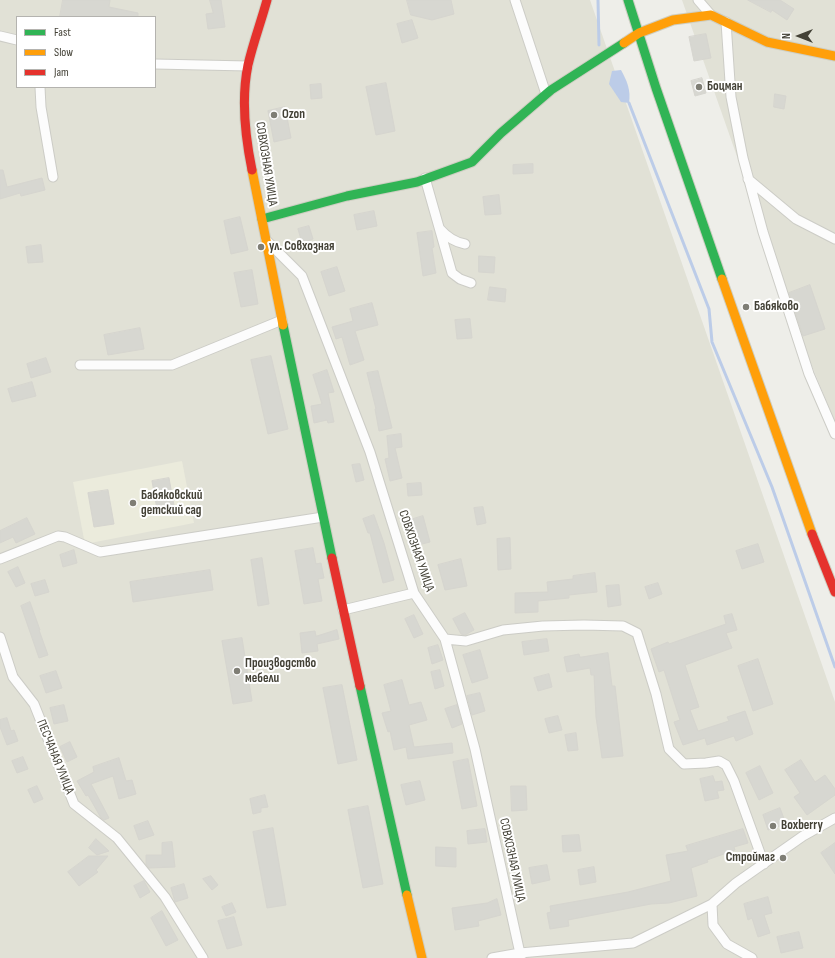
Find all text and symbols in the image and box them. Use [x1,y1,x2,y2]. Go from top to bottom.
legend [16,16,156,88]
north arrow [779,16,819,56]
text: Fast [54,25,71,40]
text: N [780,33,793,39]
text: Slow [54,45,73,60]
text: Jam [54,65,69,80]
place label: Боцман [707,79,742,95]
marker: Боцман [694,82,704,92]
place label: Ozon [282,107,305,123]
marker: Ozon [269,110,279,120]
street label: СОВХОЗНАЯ УЛИЦА [252,121,280,207]
place label: ул. Совхозная [269,239,334,255]
marker: ул. Совхозная [256,242,266,252]
place label: Бабяково [754,299,799,315]
marker: Бабяково [741,302,751,312]
place label: Бабяковский детский сад [141,488,202,519]
marker: Бабяковский детский сад [128,498,138,508]
street label: СОВХОЗНАЯ УЛИЦА [395,508,437,594]
place label: Производство мебели [245,656,316,687]
marker: Производство мебели [232,666,242,676]
street label: ПЕСЧАНАЯ УЛИЦА [33,717,77,797]
street label: СОВХОЗНАЯ УЛИЦА [496,817,528,903]
place label: Boxberry [781,818,823,834]
marker: Boxberry [768,821,778,831]
place label: Строймаг [726,850,775,866]
marker: Строймаг [778,853,788,863]

